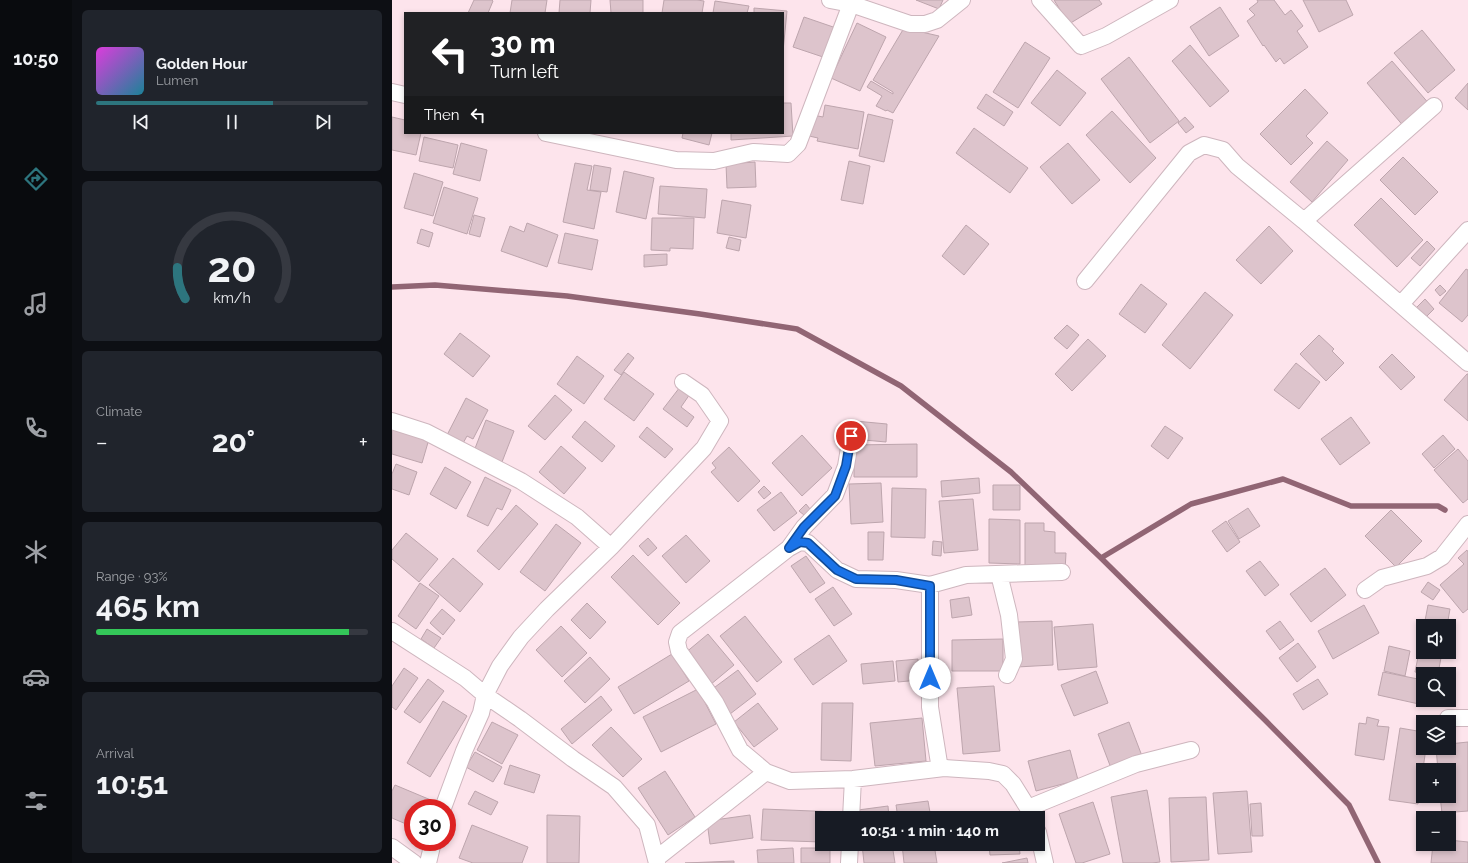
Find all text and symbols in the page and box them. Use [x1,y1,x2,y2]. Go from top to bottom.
text: 30 m [490,27,556,60]
icon: left [424,28,476,80]
text: 10:50 [13,48,59,69]
text: Golden Hour [156,55,247,73]
text: Turn left [490,61,559,82]
text: Lumen [156,73,198,88]
icon: left [467,104,489,126]
text: Then [424,106,459,124]
icon: previous [130,111,152,133]
icon: pause [221,111,243,133]
icon: next [312,111,334,133]
icon: directions [22,165,50,193]
text: 20 [208,243,256,292]
text: km/h [213,289,251,305]
icon: music [22,290,50,318]
text: Climate [96,404,142,419]
icon: phone [22,414,50,442]
pin [834,419,868,453]
text: 20° [212,424,255,459]
icon: arrive [840,425,862,447]
text: − [96,429,108,455]
text: + [359,429,368,455]
icon: climate [22,538,50,566]
text: Range · 93% [96,569,168,584]
text: 465 km [96,589,200,624]
map controls [1416,619,1456,851]
button: sound [1416,619,1456,659]
position arrow [909,657,951,699]
icon: car [22,663,50,691]
button: search [1416,667,1456,707]
button: layers [1416,715,1456,755]
text: Arrival [96,746,134,761]
button: + [1416,763,1456,803]
text: 10:51 [96,766,168,801]
icon: filters [22,787,50,815]
speed limit sign: 30 [404,799,456,851]
button: − [1416,811,1456,851]
text: 10:51 · 1 min · 140 m [861,822,999,840]

